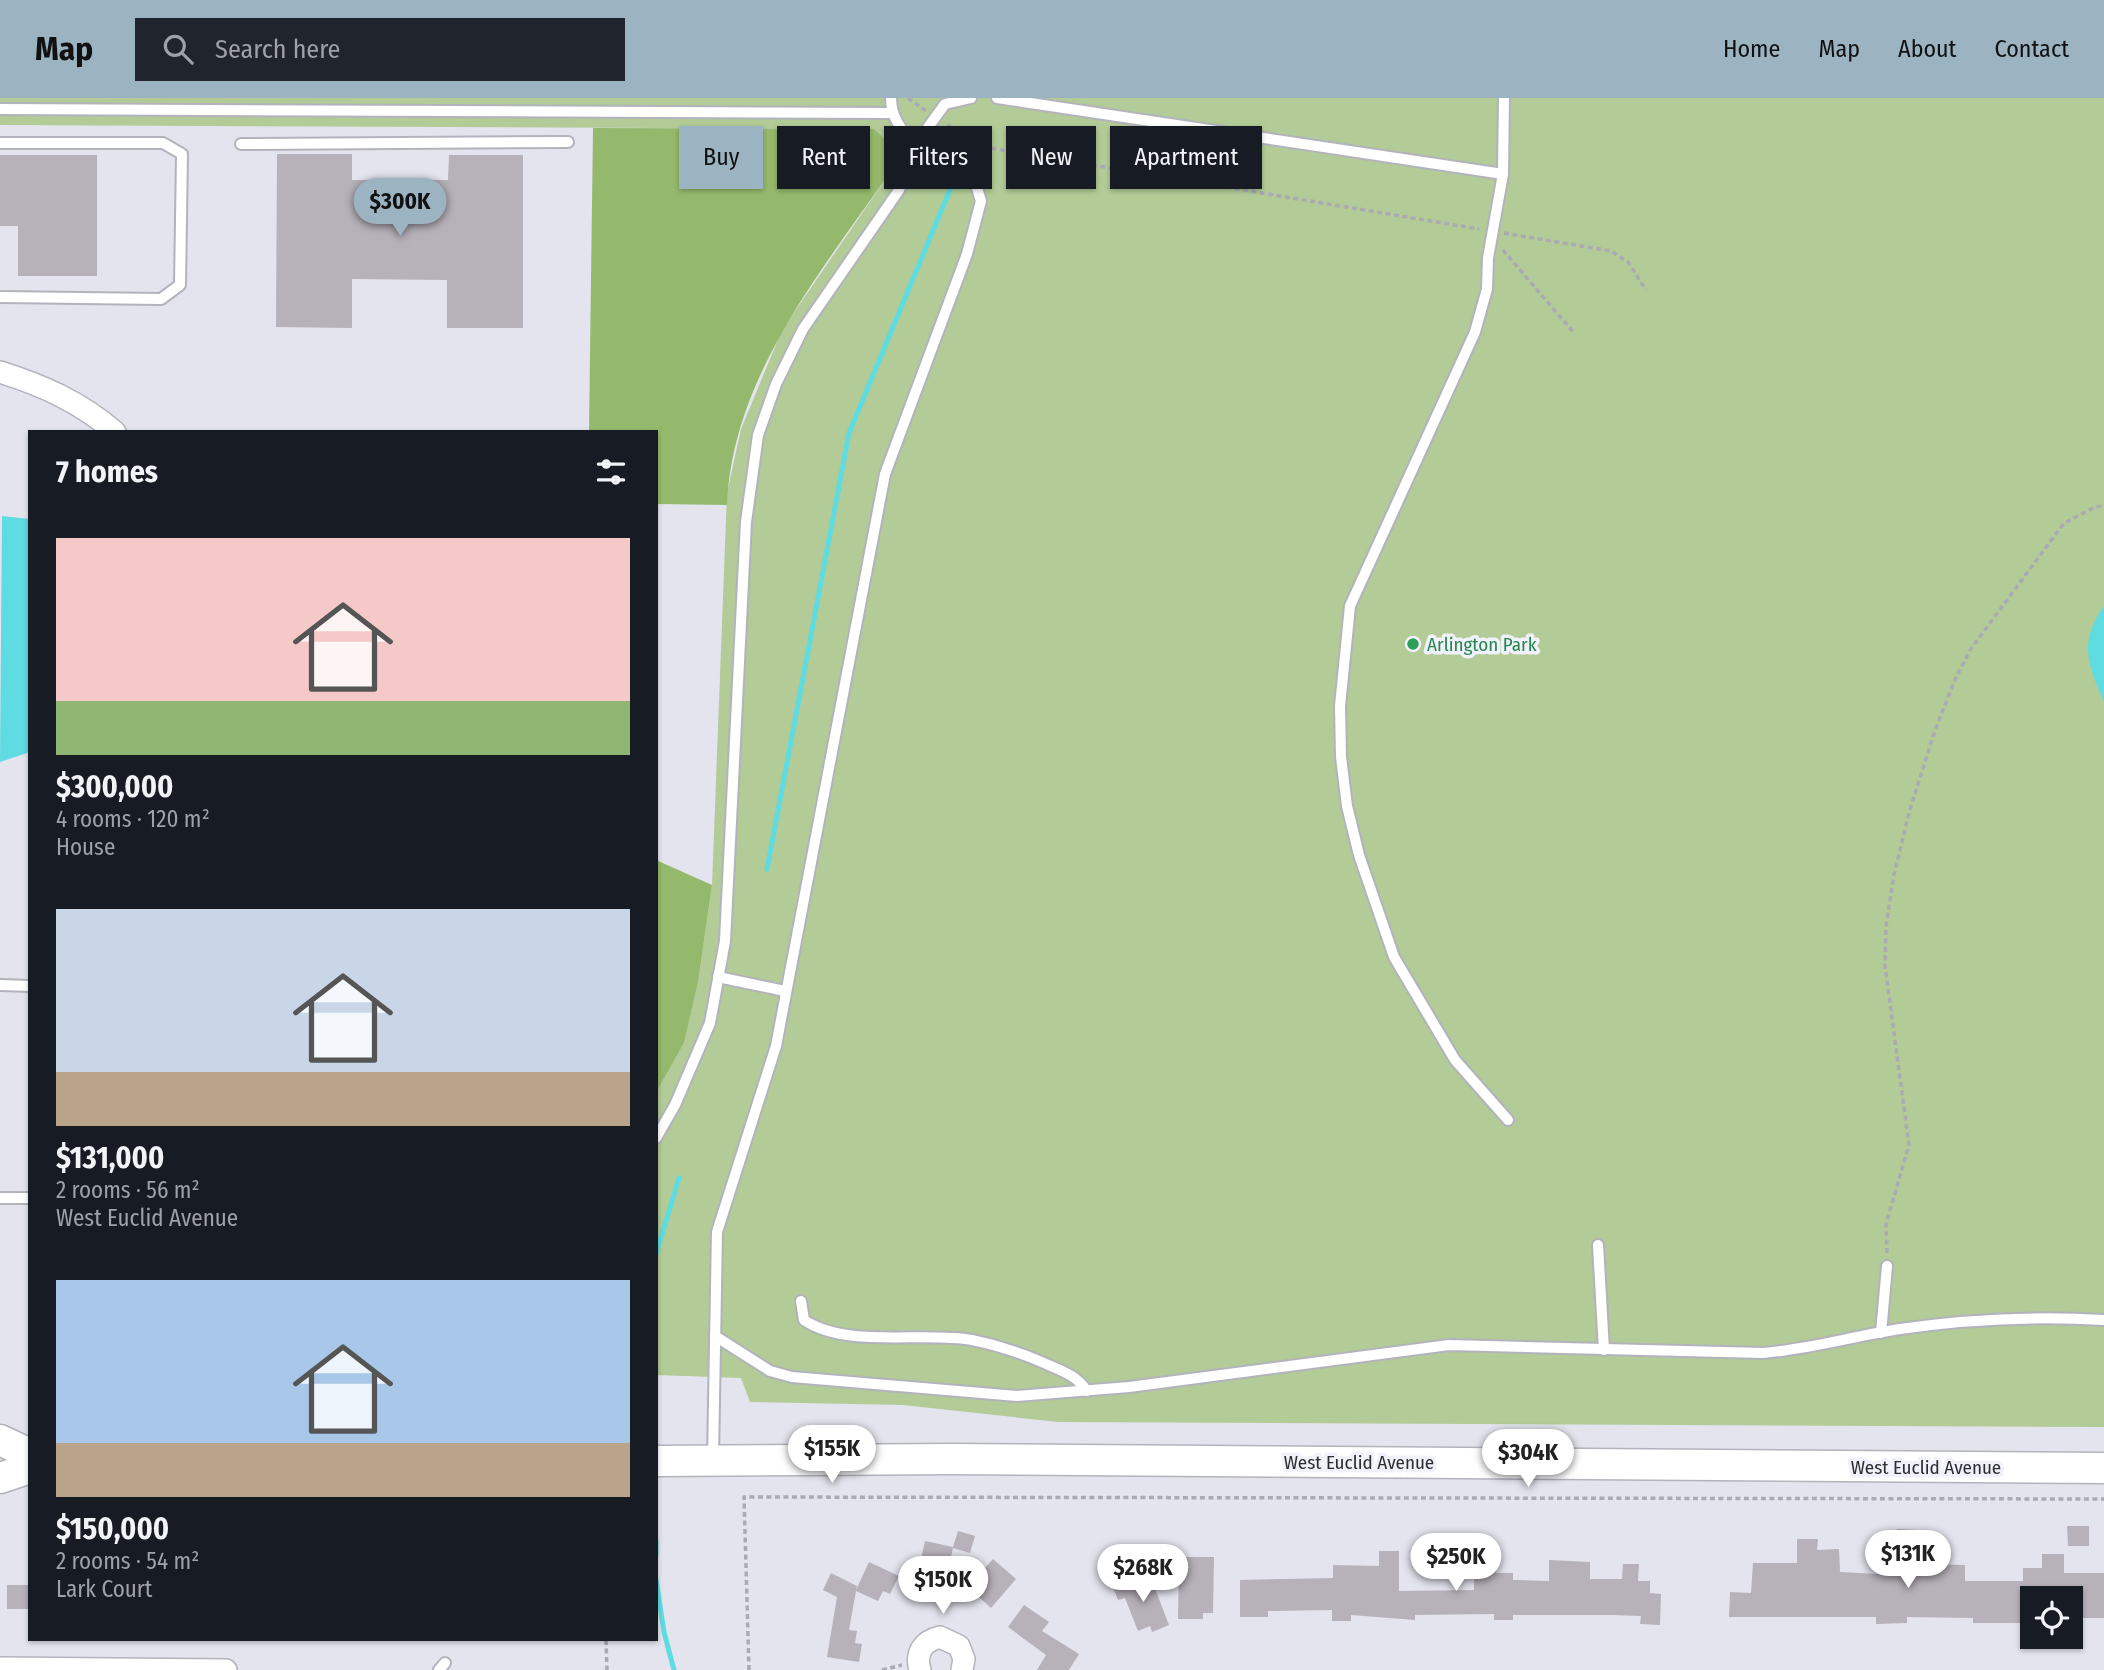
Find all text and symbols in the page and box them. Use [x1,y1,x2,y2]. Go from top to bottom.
search box [135,18,625,81]
text: Map [35,29,93,69]
icon: search [159,30,197,68]
text: Search here [215,34,340,65]
text: Home [1723,35,1780,63]
text: Map [1818,35,1860,63]
text: About [1898,35,1956,63]
text: Contact [1994,35,2069,63]
chip: Buy [679,126,763,189]
chip: Rent [777,126,870,189]
chip: Filters [884,126,992,189]
chip: New [1006,126,1096,189]
chip: Apartment [1110,126,1262,189]
pin: $300K [351,178,449,238]
text: $300K [370,187,430,215]
icon: filters [592,453,630,491]
text: 7 homes [56,454,158,490]
icon: home [280,584,406,710]
place label: Arlington Park [1427,633,1537,656]
marker: Arlington Park [1405,636,1421,652]
text: $300,000 [56,769,173,805]
text: 4 rooms · 120 m² [56,805,210,833]
text: House [56,833,115,861]
icon: home [280,955,406,1081]
text: $131,000 [56,1140,164,1176]
text: 2 rooms · 56 m² [56,1176,200,1204]
text: West Euclid Avenue [56,1204,238,1232]
icon: home [280,1326,406,1452]
pin: $155K [783,1426,881,1485]
pin: $304K [1479,1430,1577,1489]
text: $155K [804,1434,860,1462]
text: $304K [1498,1438,1558,1466]
street label: West Euclid Avenue [1284,1451,1434,1474]
street label: West Euclid Avenue [1851,1456,2001,1479]
text: $150,000 [56,1511,169,1547]
pin: $131K [1859,1530,1957,1590]
pin: $250K [1407,1534,1505,1593]
text: $131K [1881,1539,1935,1567]
text: $250K [1426,1542,1486,1570]
pin: $268K [1094,1544,1192,1604]
text: 2 rooms · 54 m² [56,1547,199,1575]
text: $268K [1113,1553,1173,1581]
pin: $150K [894,1556,992,1616]
text: $150K [914,1565,972,1593]
text: Lark Court [56,1575,152,1603]
map controls [2020,1586,2083,1649]
button: locate [2020,1586,2083,1649]

